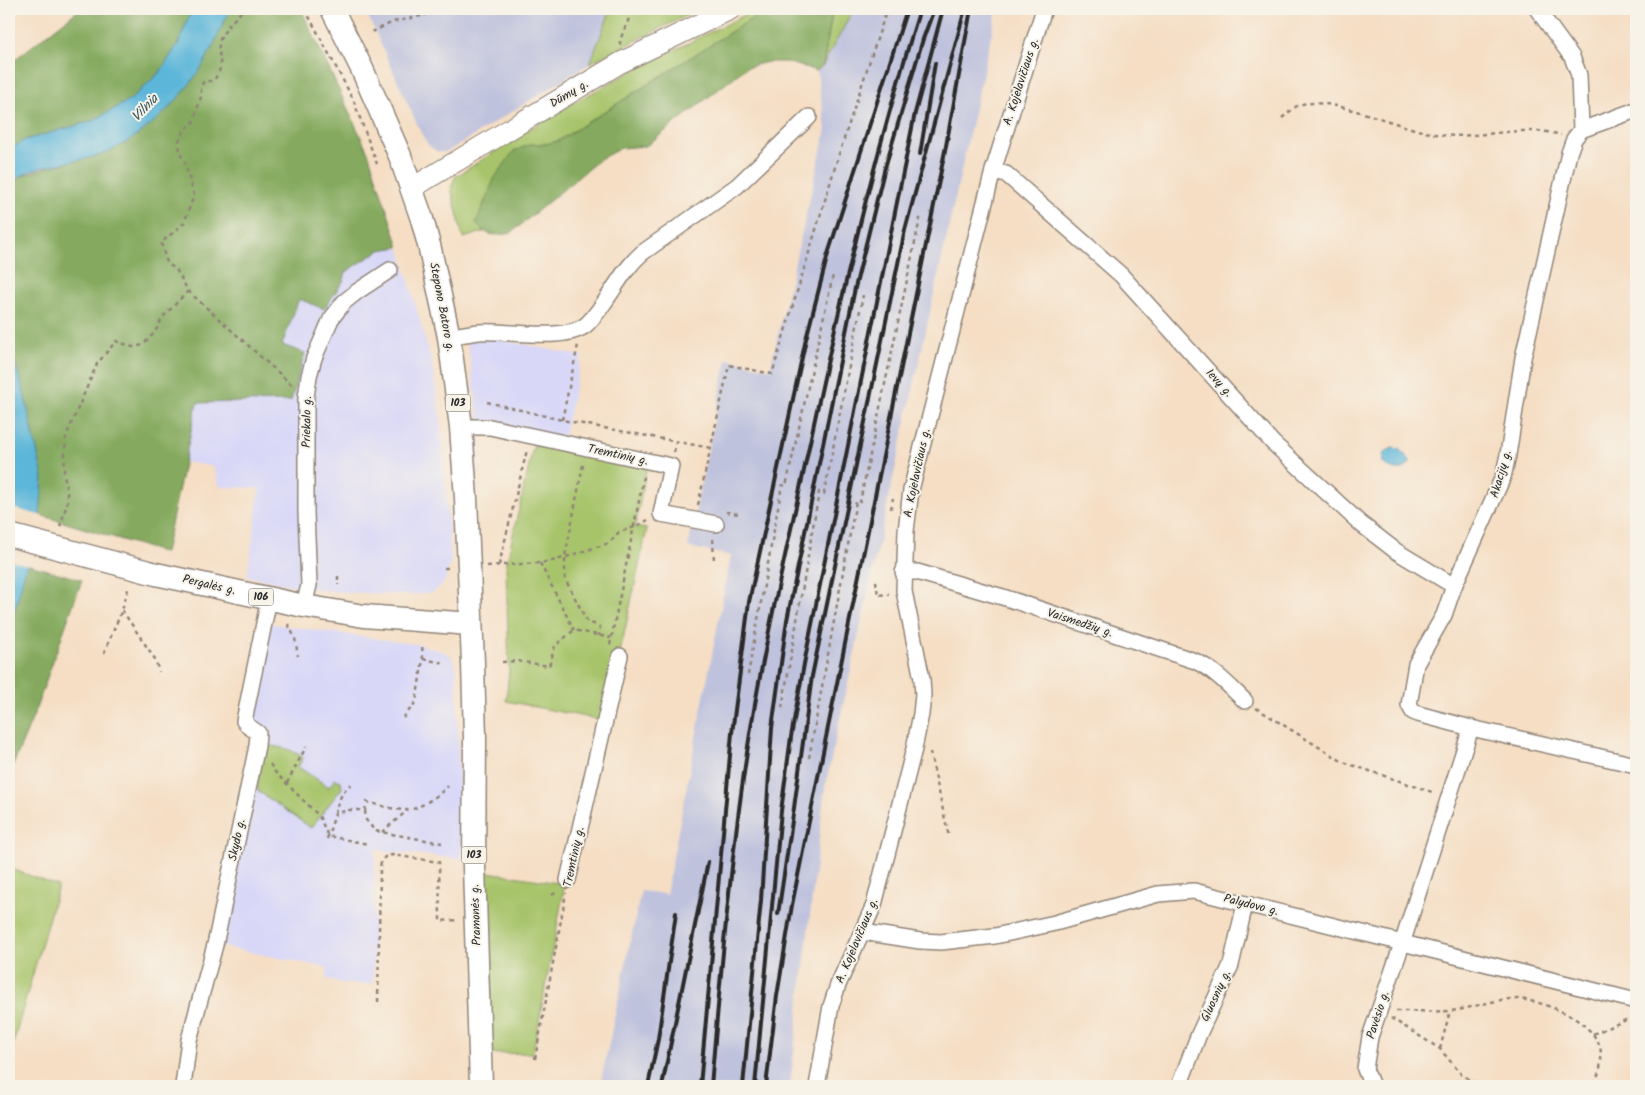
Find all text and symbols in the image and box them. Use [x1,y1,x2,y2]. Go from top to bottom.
street label: A. Kojelavičiaus g. [998,36,1044,128]
street label: Dūmų g. [546,75,592,113]
water label: Vilnia [126,88,165,127]
street label: Stepono Batoro g. [424,261,460,353]
street label: Ievų g. [1201,364,1237,402]
road number: 103 [446,394,470,412]
street label: Priekalo g. [297,396,317,448]
street label: A. Kojelavičiaus g. [898,427,936,519]
street label: Tremtinių g. [586,439,650,471]
street label: Akacijų g. [1485,448,1517,500]
street label: Pergalės g. [181,570,238,600]
road number: 106 [248,588,274,606]
street label: Vaismedžių g. [1045,603,1115,643]
street label: Skydo g. [223,817,251,863]
street label: Tremtinių g. [558,825,590,889]
road number: 103 [462,846,486,864]
street label: Pramonės g. [465,884,487,946]
street label: Palydovo g. [1222,889,1281,921]
street label: A. Kojelavičiaus g. [831,895,883,986]
street label: Gluosnių g. [1196,967,1236,1025]
street label: Pavėsio g. [1361,989,1395,1041]

